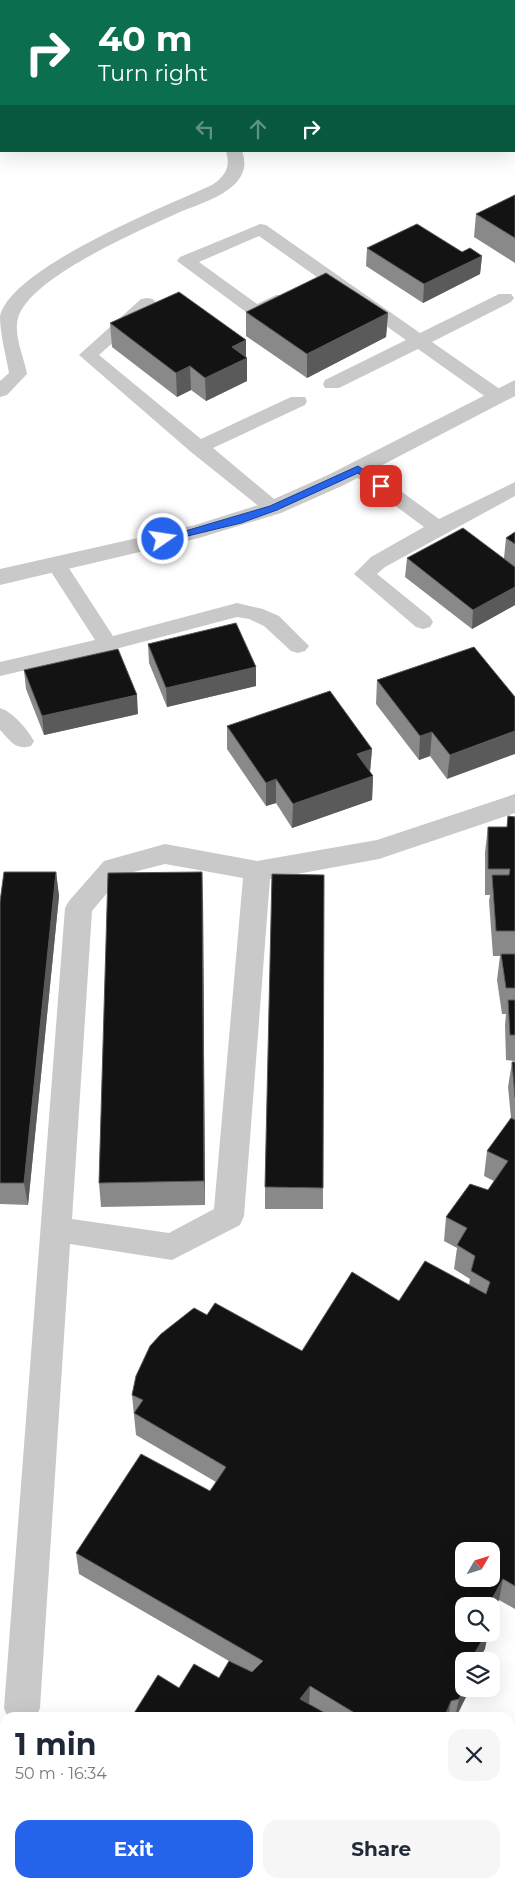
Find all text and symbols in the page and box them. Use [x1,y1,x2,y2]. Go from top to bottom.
text: 40 m [98,17,193,60]
icon: right [15,20,80,85]
text: Turn right [98,60,208,87]
icon: left [191,115,219,143]
icon: ahead [244,115,272,143]
icon: right [297,115,325,143]
pin [360,465,402,507]
icon: arrive [367,472,395,500]
position arrow [136,512,188,564]
north arrow [455,1542,500,1588]
map controls [455,1542,500,1697]
button: search [455,1597,500,1642]
button: layers [455,1652,500,1697]
text: 1 min [15,1726,96,1763]
button: close [448,1729,500,1781]
text: 50 m · 16:34 [15,1764,107,1783]
button: Exit [15,1820,253,1878]
button: Share [263,1820,500,1878]

